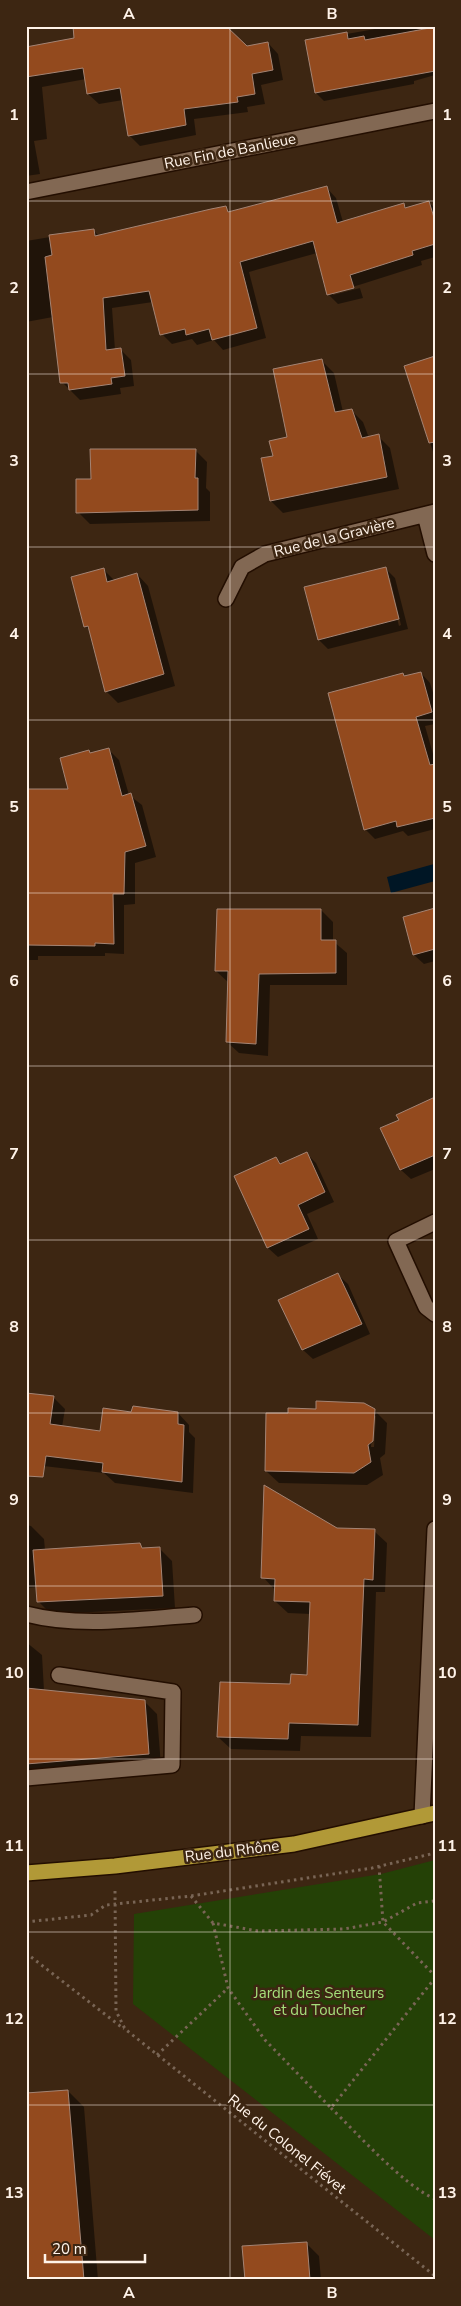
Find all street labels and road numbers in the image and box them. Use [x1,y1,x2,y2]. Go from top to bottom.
street label: Rue Fin de Banlieue [162,128,298,174]
street label: Rue de la Gravière [272,512,396,562]
street label: Rue du Rhône [184,1835,280,1867]
street label: Rue du Colonel Fiévet [224,2090,351,2199]

